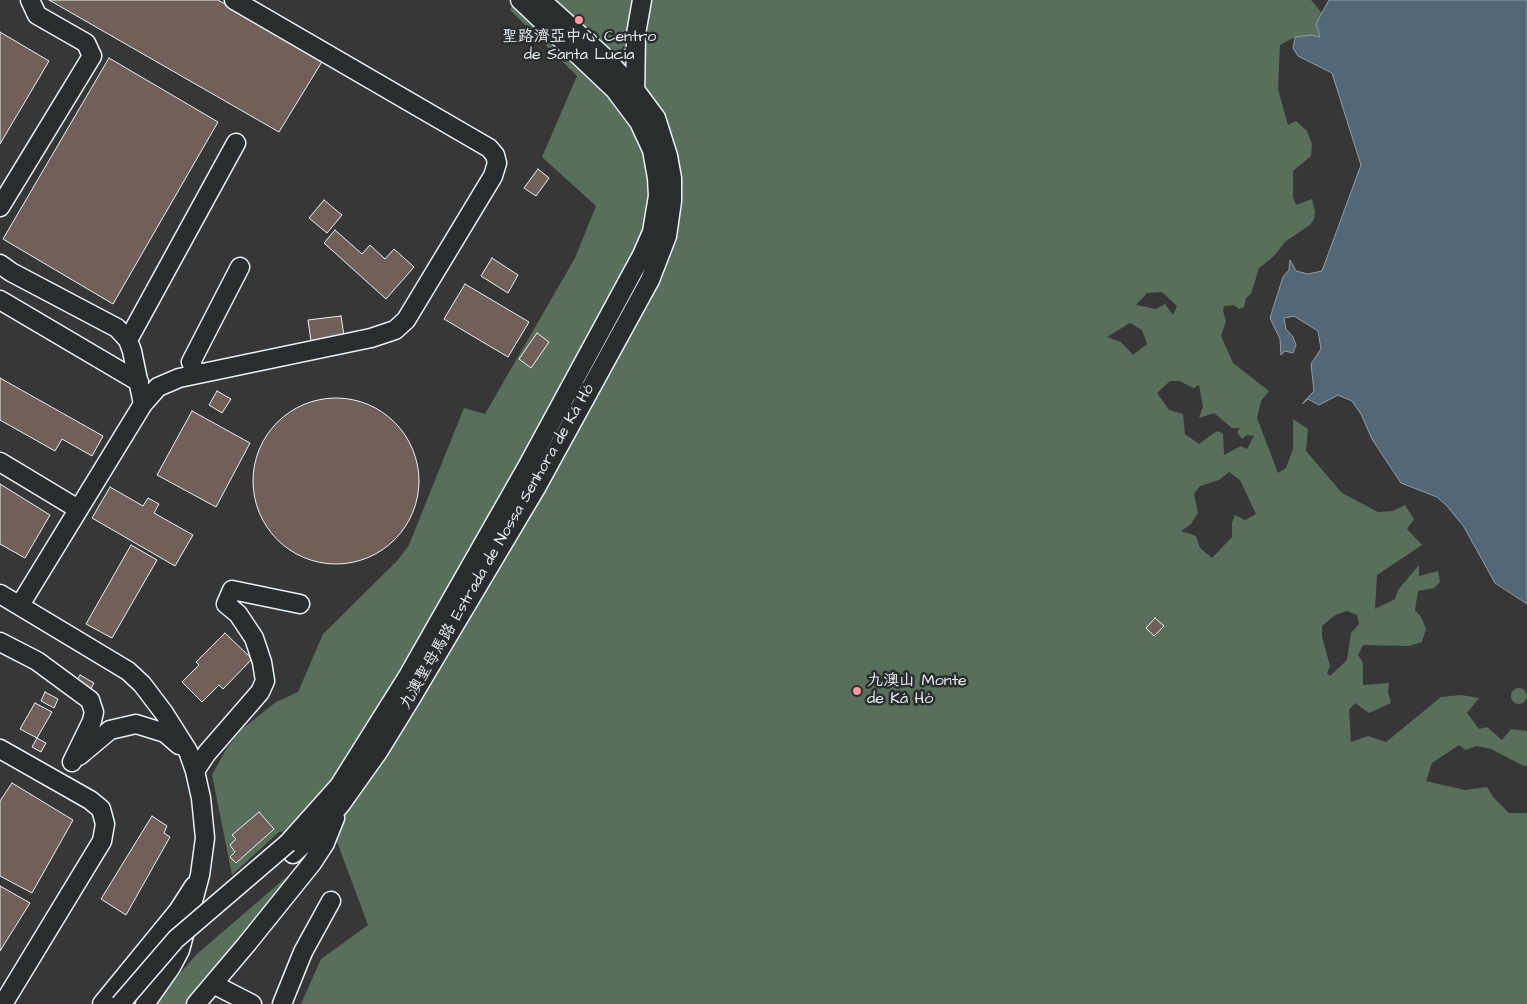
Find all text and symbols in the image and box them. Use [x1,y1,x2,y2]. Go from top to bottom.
marker: 聖路濟亞中心 Centro de Santa Lucia [573,14,585,26]
place label: 聖路濟亞中心 Centro de Santa Lucia [502,28,656,66]
street label: 九澳聖母馬路 Estrada de Nossa Senhora de Ká Hó [397,381,599,713]
place label: 九澳山 Monte de Ká Hó [867,672,967,710]
marker: 九澳山 Monte de Ká Hó [851,685,863,697]

